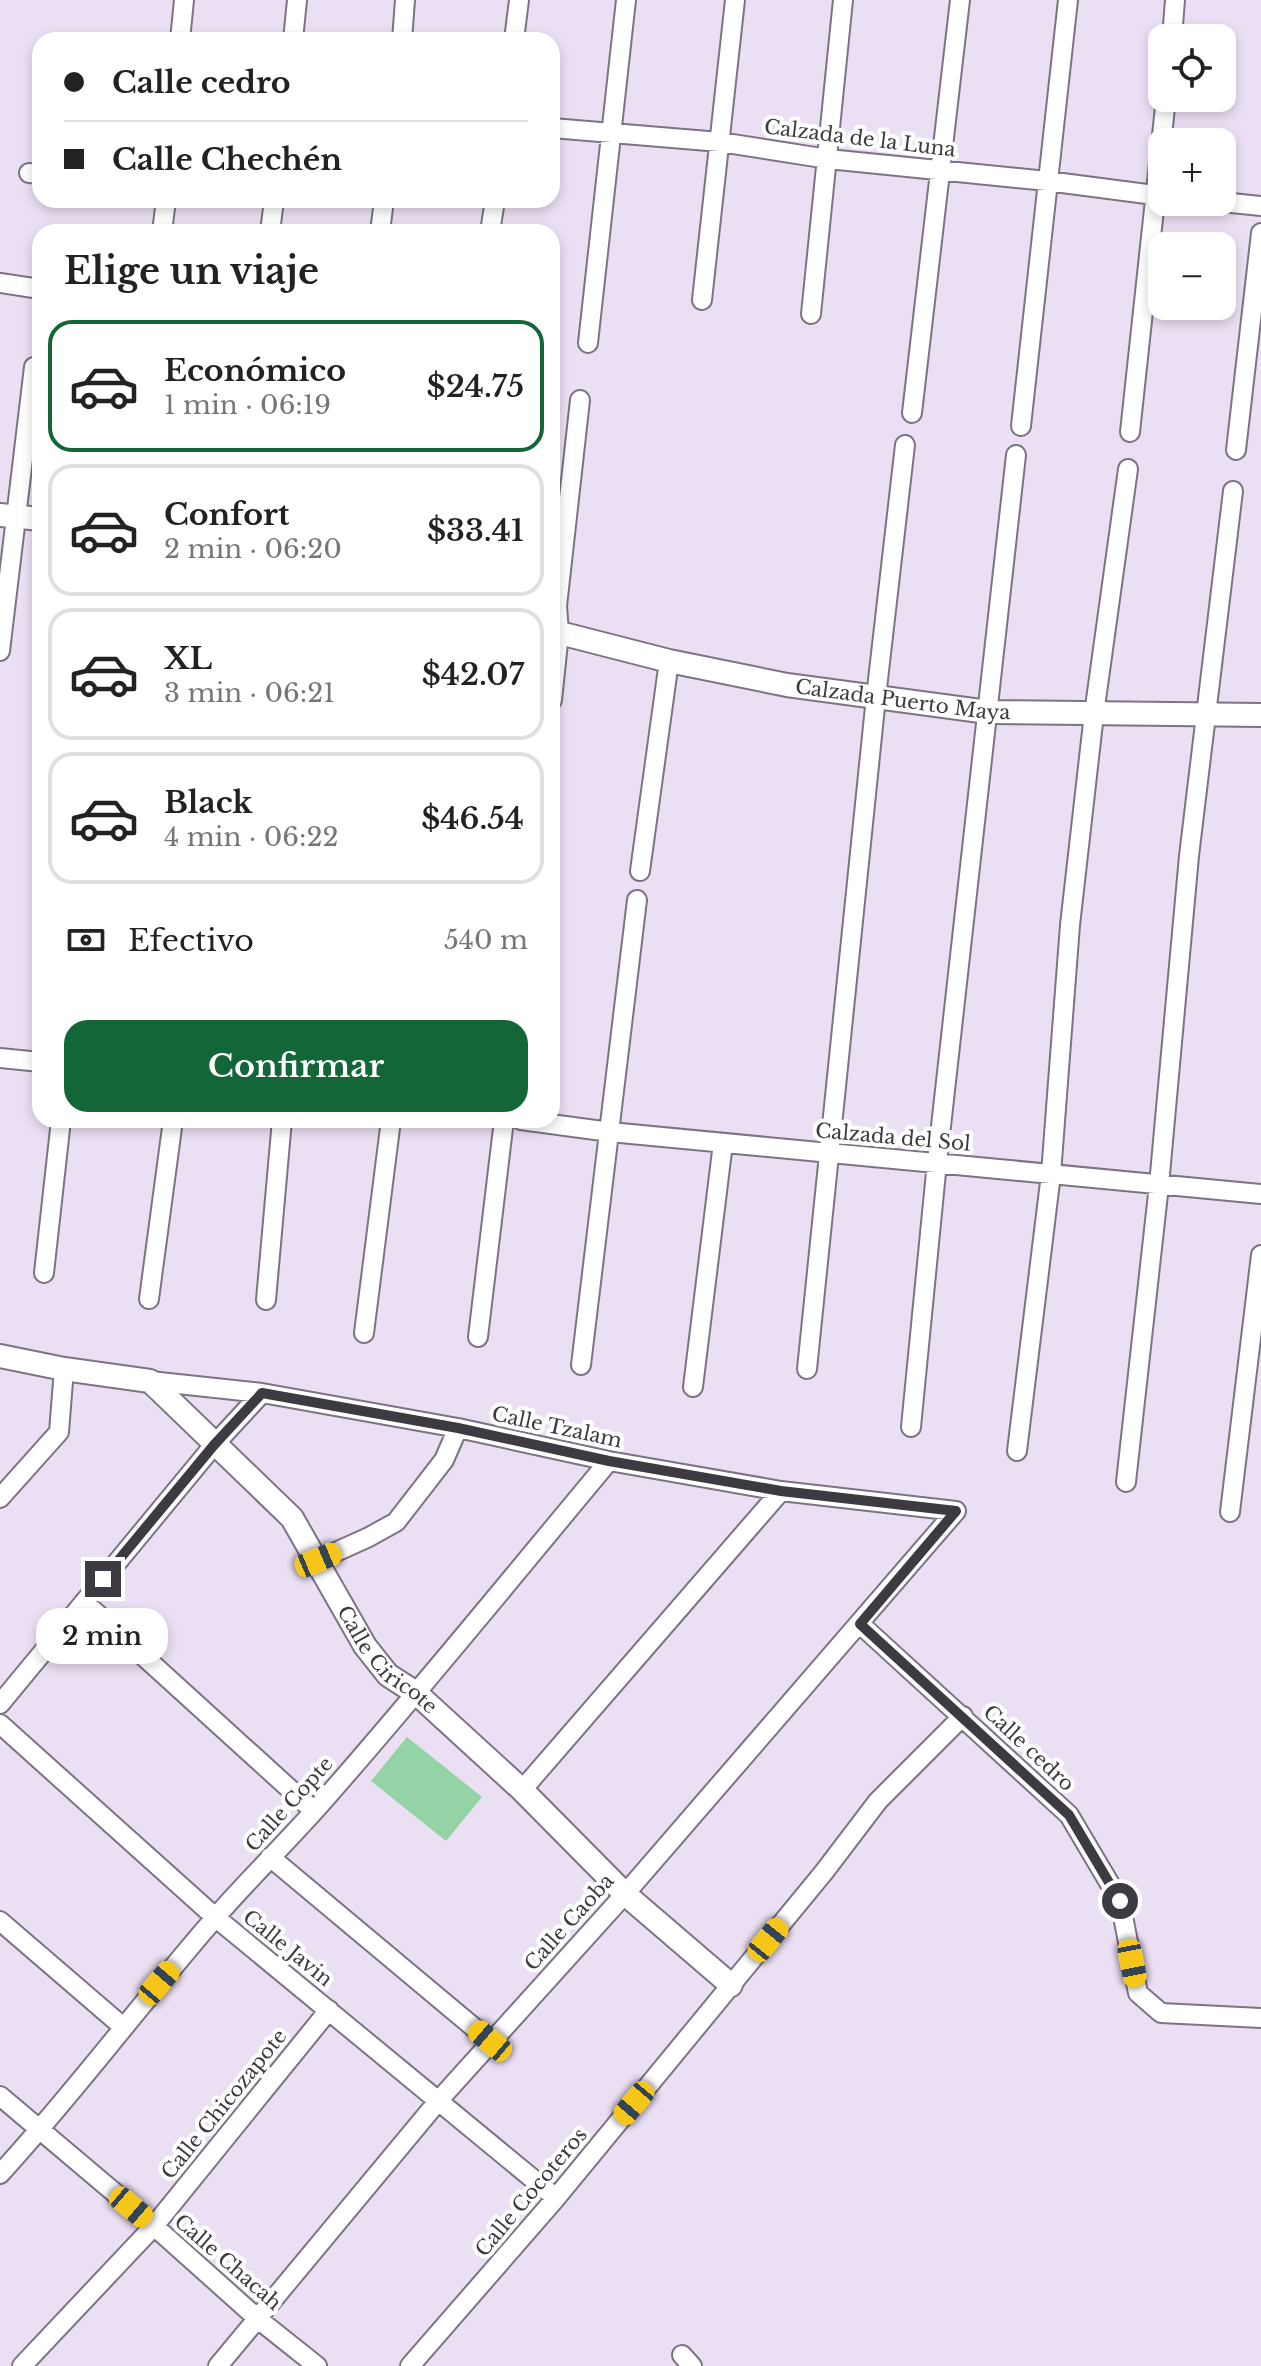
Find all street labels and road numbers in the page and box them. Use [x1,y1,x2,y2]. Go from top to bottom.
street label: Calzada de la Luna [763,114,958,162]
street label: Calzada Puerto Maya [794,674,1011,724]
street label: Calzada del Sol [814,1118,972,1156]
street label: Calle Tzalam [490,1401,625,1453]
street label: Calle Ciricote [333,1601,442,1718]
street label: Calle cedro [979,1700,1079,1796]
street label: Calle Copte [240,1752,338,1856]
street label: Calle Caoba [519,1868,619,1975]
street label: Calle Javin [238,1905,338,1991]
street label: Calle Chicozapote [156,2024,292,2184]
street label: Calle Cocoteros [470,2123,592,2261]
street label: Calle Chacah [170,2209,287,2315]

